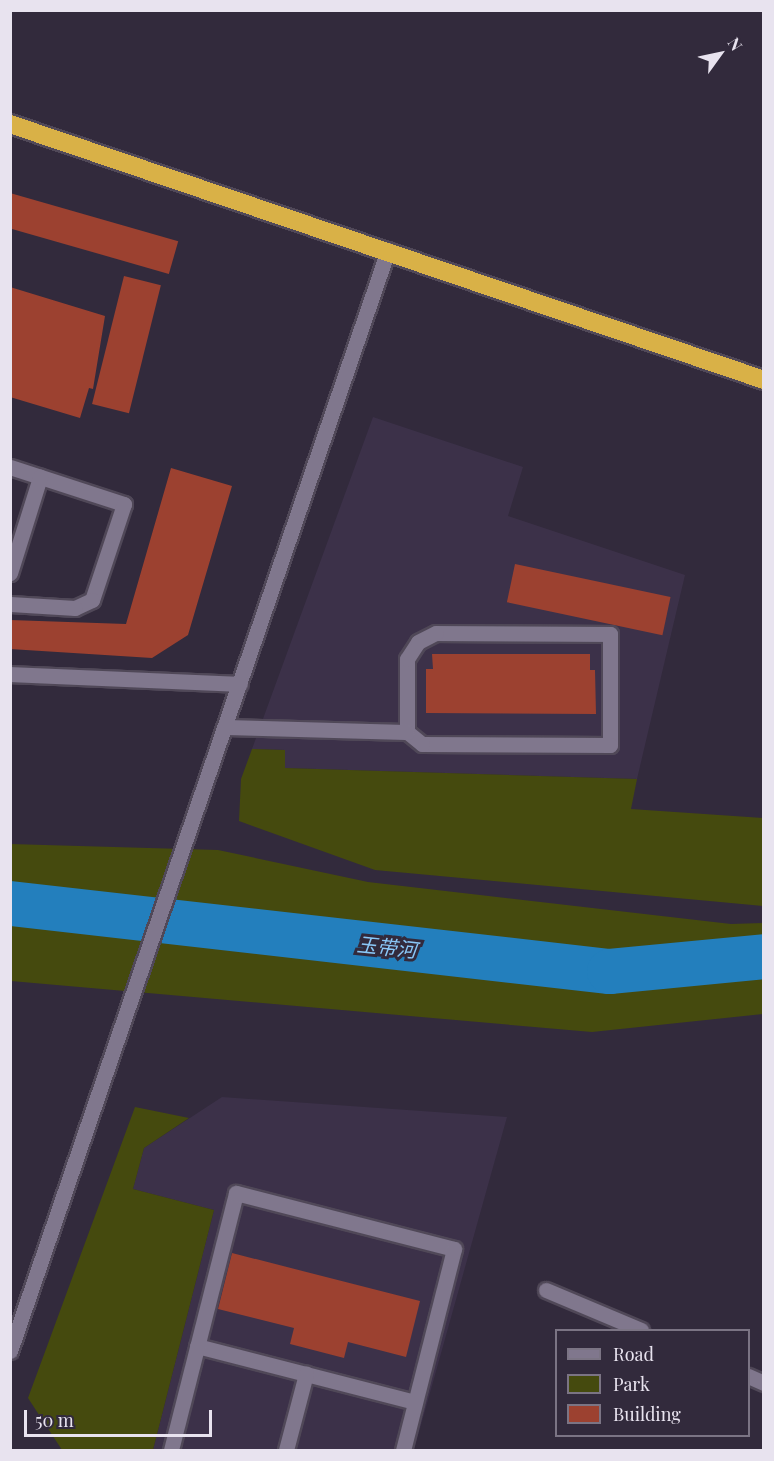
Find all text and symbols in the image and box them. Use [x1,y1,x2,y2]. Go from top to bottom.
north arrow [690,24,750,84]
text: N [724,33,747,54]
water label: 玉带河 [356,931,418,961]
legend [555,1329,750,1437]
text: Road [613,1342,654,1366]
text: Park [613,1372,650,1396]
scale bar [27,1398,214,1436]
text: Building [613,1402,681,1426]
text: 50 m [35,1408,74,1432]

